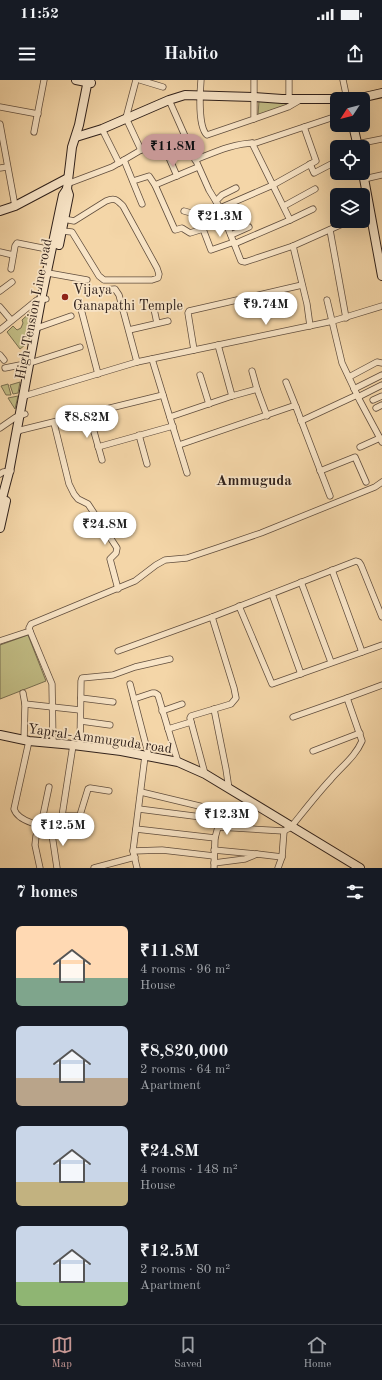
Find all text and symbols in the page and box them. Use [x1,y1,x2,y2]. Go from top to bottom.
text: 11:52 [20,7,59,22]
icon: menu [16,43,38,65]
icon: share [344,43,366,65]
text: Habito [164,45,218,63]
north arrow [330,92,370,132]
map controls [330,92,370,228]
pin: ₹11.8M [140,134,206,168]
text: ₹11.8M [150,140,196,153]
button: locate [330,140,370,180]
button: layers [330,188,370,228]
pin: ₹21.3M [187,204,253,238]
text: ₹21.3M [197,210,243,223]
street label: High Tension Line road [13,238,55,381]
place label: Vijaya Ganapathi Temple [73,283,183,313]
marker: Vijaya Ganapathi Temple [60,292,70,302]
pin: ₹9.74M [233,292,299,326]
text: ₹9.74M [243,298,289,311]
pin: ₹8.82M [54,405,120,439]
text: ₹8.82M [64,411,110,424]
district label: Ammuguda [216,474,292,489]
pin: ₹24.8M [72,512,138,546]
text: ₹24.8M [82,518,128,531]
street label: Yapral-Ammuguda road [27,722,173,756]
pin: ₹12.3M [194,802,260,836]
text: ₹12.3M [204,808,250,821]
pin: ₹12.5M [30,813,96,847]
text: ₹12.5M [40,819,86,832]
icon: filters [344,881,366,903]
text: 7 homes [16,884,78,901]
icon: home [48,942,96,990]
text: ₹11.8M [140,943,199,960]
text: 4 rooms · 96 m² [140,963,230,976]
text: House [140,979,175,992]
icon: home [48,1042,96,1090]
text: ₹8,820,000 [140,1043,228,1060]
text: 2 rooms · 64 m² [140,1063,230,1076]
text: Apartment [140,1079,201,1092]
icon: home [48,1142,96,1190]
text: ₹24.8M [140,1143,199,1160]
text: 4 rooms · 148 m² [140,1163,238,1176]
text: House [140,1179,175,1192]
icon: home [48,1242,96,1290]
text: ₹12.5M [140,1243,199,1260]
text: 2 rooms · 80 m² [140,1263,230,1276]
text: Apartment [140,1279,201,1292]
tab: Map [51,1334,73,1372]
tab: Saved [174,1334,202,1372]
tab: Home [303,1334,331,1372]

